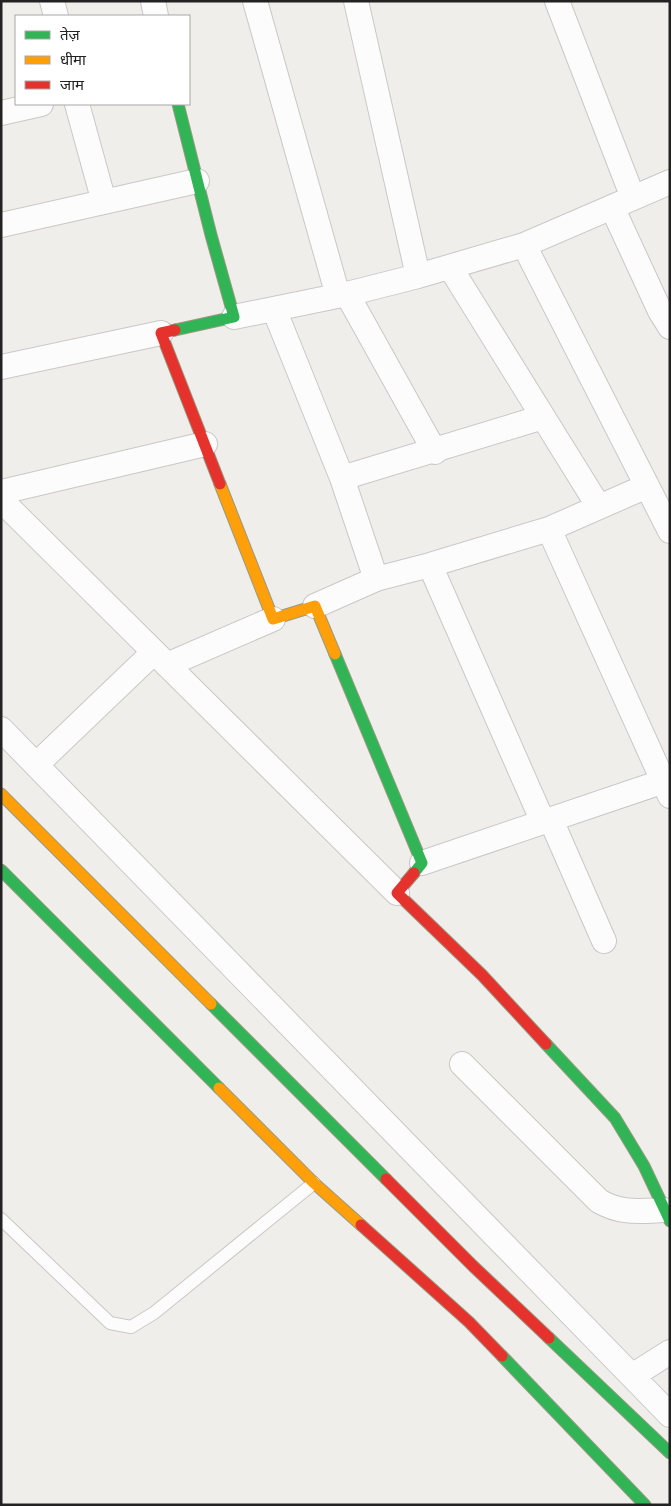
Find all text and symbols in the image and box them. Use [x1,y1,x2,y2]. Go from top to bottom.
legend [15,15,190,105]
text: तेज़ [60,26,81,44]
text: धीमा [60,51,87,69]
text: जाम [60,76,85,94]

